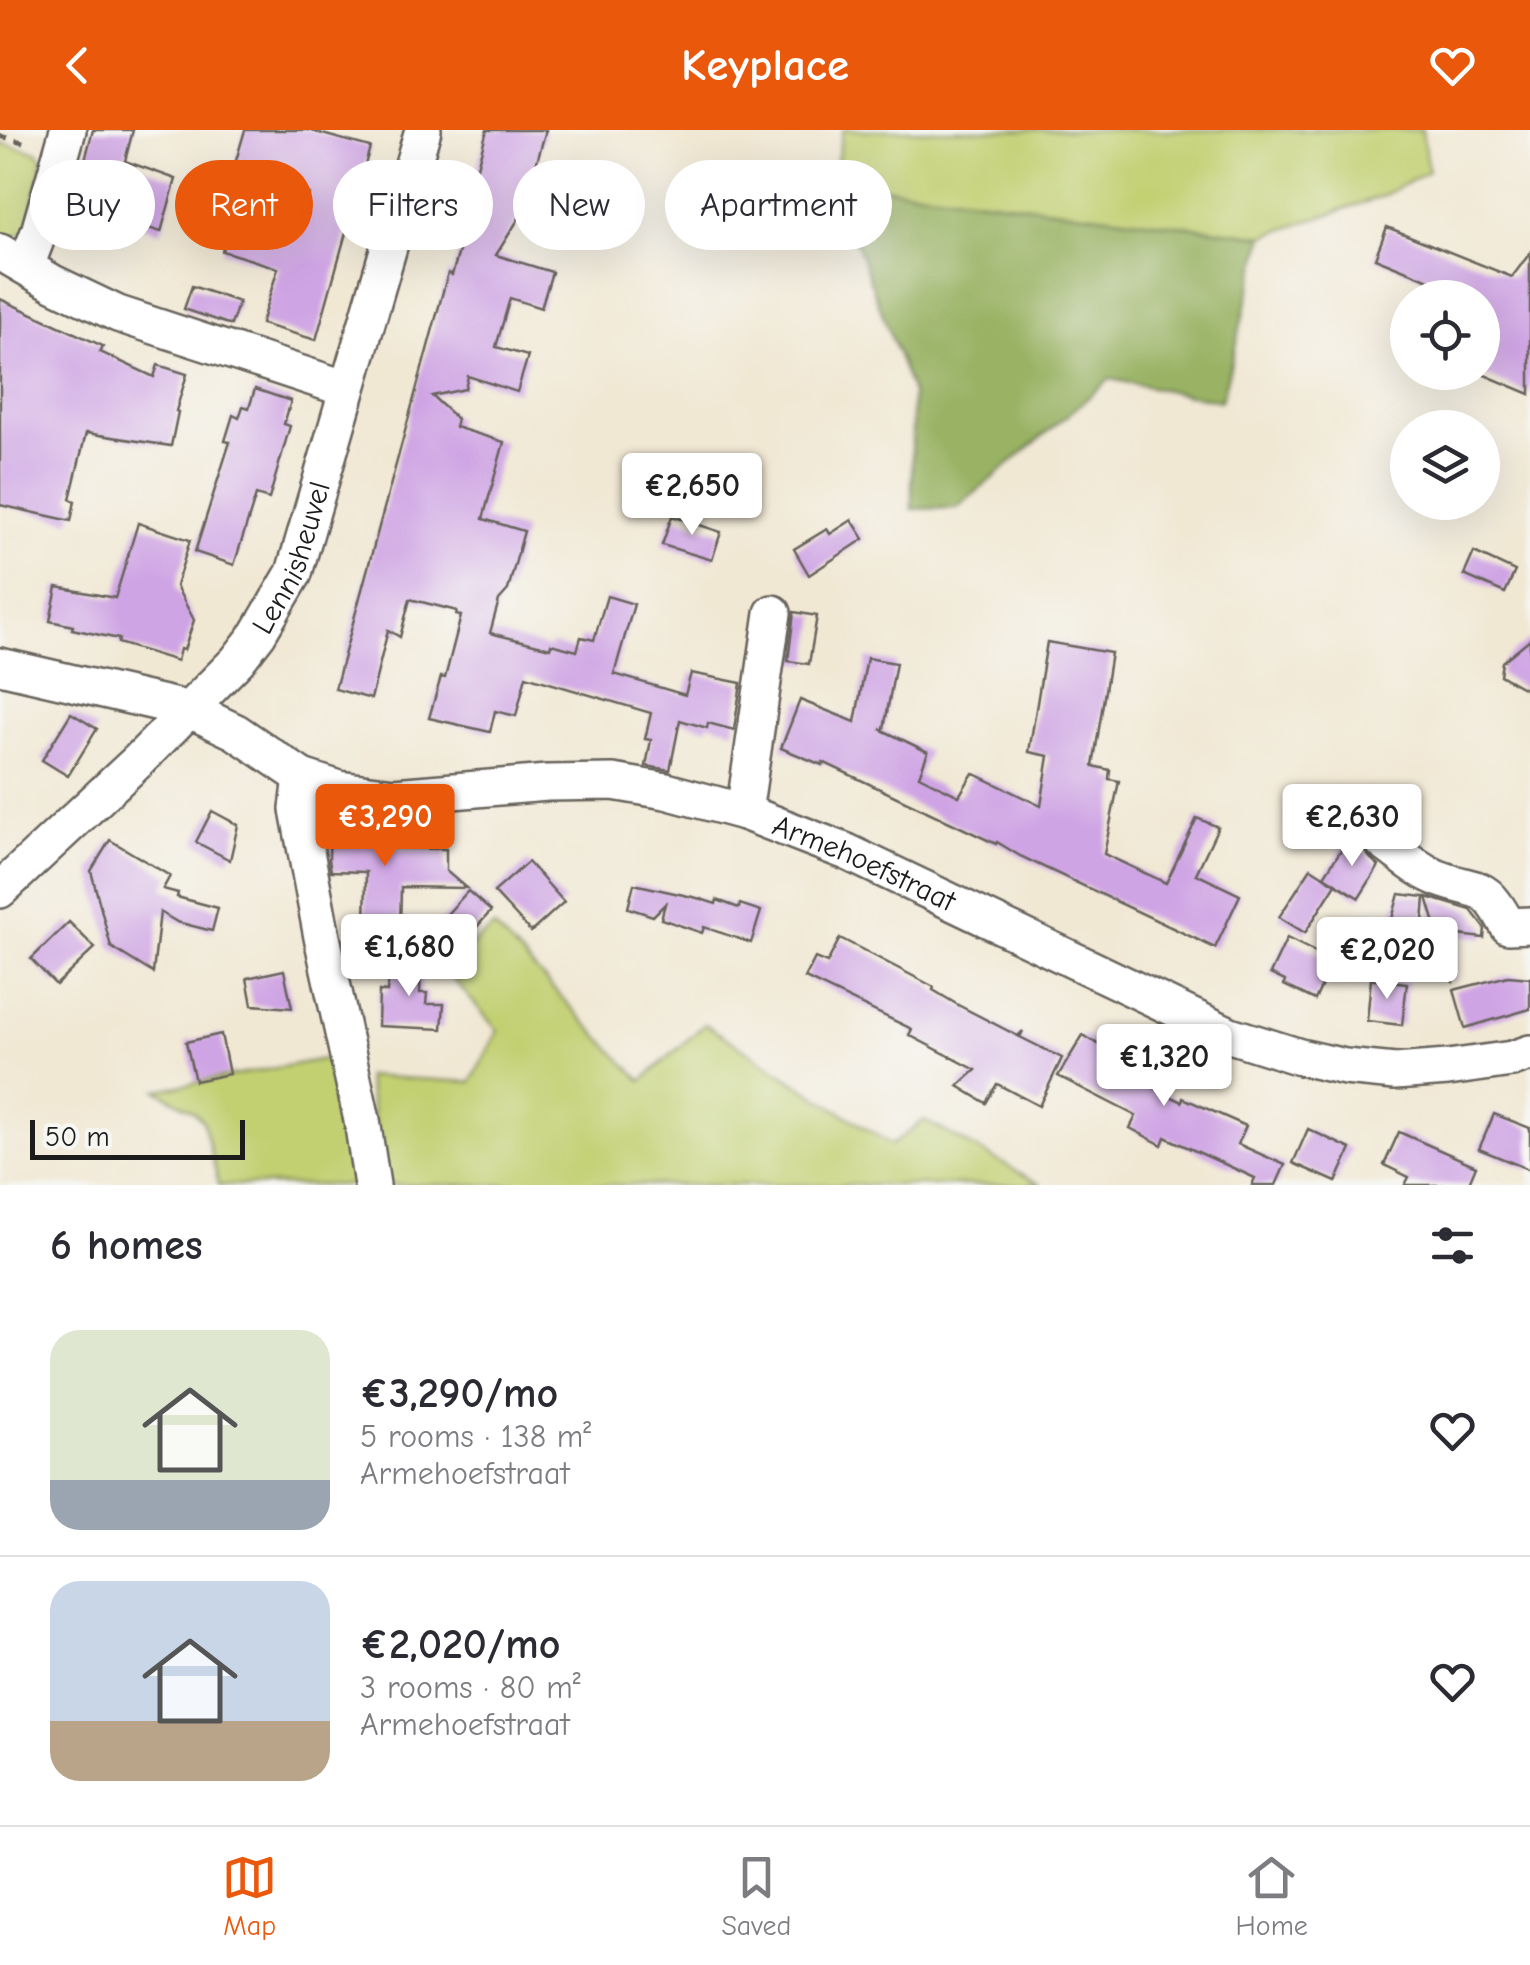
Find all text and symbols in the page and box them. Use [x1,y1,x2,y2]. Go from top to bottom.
icon: back [50,38,105,93]
icon: heart [1425,38,1480,93]
text: Keyplace [681,39,849,91]
chip: Buy [30,160,155,250]
chip: Rent [175,160,313,250]
chip: Filters [333,160,493,250]
chip: New [513,160,645,250]
chip: Apartment [665,160,892,250]
map controls [1390,280,1500,520]
button: locate [1390,280,1500,390]
button: layers [1390,410,1500,520]
pin: €2,650 [611,453,773,538]
text: €2,650 [644,467,740,504]
street label: Lennisheuvel [245,478,337,640]
pin: €3,290 [304,784,466,869]
pin: €2,630 [1271,784,1433,869]
text: €3,290 [338,798,432,835]
text: €2,630 [1305,798,1399,835]
street label: Armehoefstraat [768,807,963,919]
pin: €1,680 [328,914,490,999]
pin: €2,020 [1306,917,1468,1002]
text: €1,680 [363,928,455,965]
text: €2,020 [1339,931,1435,968]
pin: €1,320 [1083,1024,1245,1109]
text: €1,320 [1119,1038,1209,1075]
scale bar [30,1115,245,1160]
text: 50 m [45,1121,110,1153]
icon: filters [1425,1218,1480,1273]
text: 6 homes [50,1221,203,1270]
text: €3,290/mo [360,1369,558,1418]
icon: home [130,1370,250,1490]
icon: heart [1425,1403,1480,1458]
text: 5 rooms · 138 m² [360,1418,591,1455]
text: Armehoefstraat [360,1455,570,1492]
text: €2,020/mo [360,1620,560,1669]
icon: home [130,1621,250,1741]
icon: heart [1425,1654,1480,1709]
text: 3 rooms · 80 m² [360,1669,581,1706]
text: Armehoefstraat [360,1706,570,1743]
tab: Map [222,1850,277,1942]
tab: Saved [721,1850,791,1942]
tab: Home [1236,1850,1308,1942]

